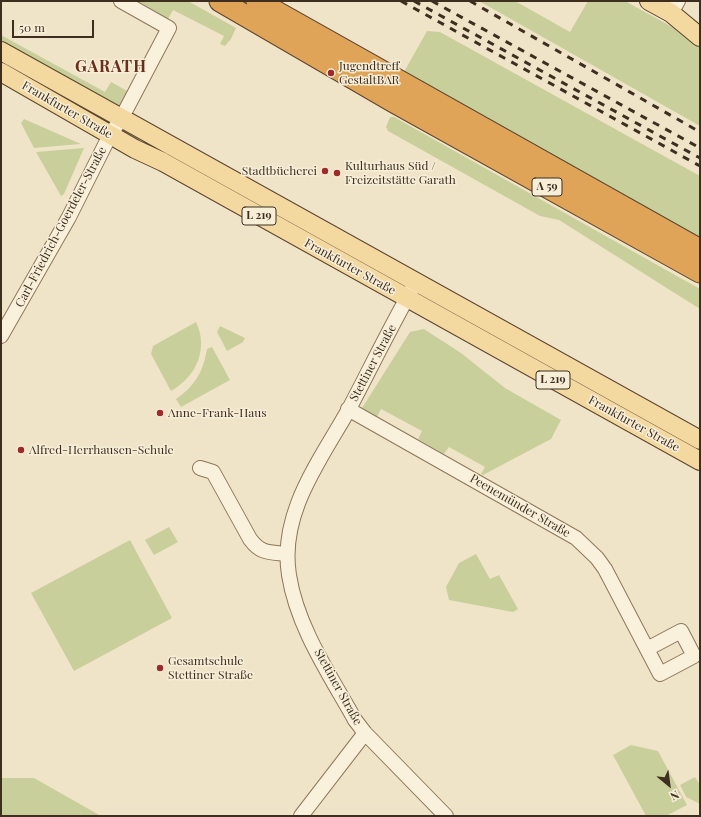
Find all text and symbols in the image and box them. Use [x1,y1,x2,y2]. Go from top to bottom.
scale bar [14,12,96,38]
text: 50 m [19,19,45,35]
district label: GARATH [75,57,147,77]
place label: Jugendtreff GestaltBAR [339,59,399,87]
marker: Jugendtreff GestaltBAR [326,68,336,78]
street label: Frankfurter Straße [19,78,115,142]
street label: Carl-Friedrich-Goerdeler-Straße [12,144,110,310]
place label: Kulturhaus Süd / Freizeitstätte Garath [345,159,456,187]
place label: Stadtbücherei [242,164,317,178]
marker: Stadtbücherei [320,166,330,176]
marker: Kulturhaus Süd / Freizeitstätte Garath [332,168,342,178]
road number: A 59 [532,178,562,196]
road number: L 219 [242,207,276,225]
street label: Frankfurter Straße [302,236,398,298]
street label: Stettiner Straße [347,322,399,404]
road number: L 219 [536,371,570,389]
street label: Frankfurter Straße [586,393,682,455]
place label: Anne-Frank-Haus [168,406,267,420]
marker: Anne-Frank-Haus [155,408,165,418]
place label: Alfred-Herrhausen-Schule [29,443,174,457]
marker: Alfred-Herrhausen-Schule [16,445,26,455]
street label: Peenemünder Straße [467,471,573,541]
street label: Stettiner Straße [311,646,365,728]
place label: Gesamtschule Stettiner Straße [168,654,253,682]
marker: Gesamtschule Stettiner Straße [155,663,165,673]
north arrow [649,765,689,805]
text: N [668,787,682,804]

